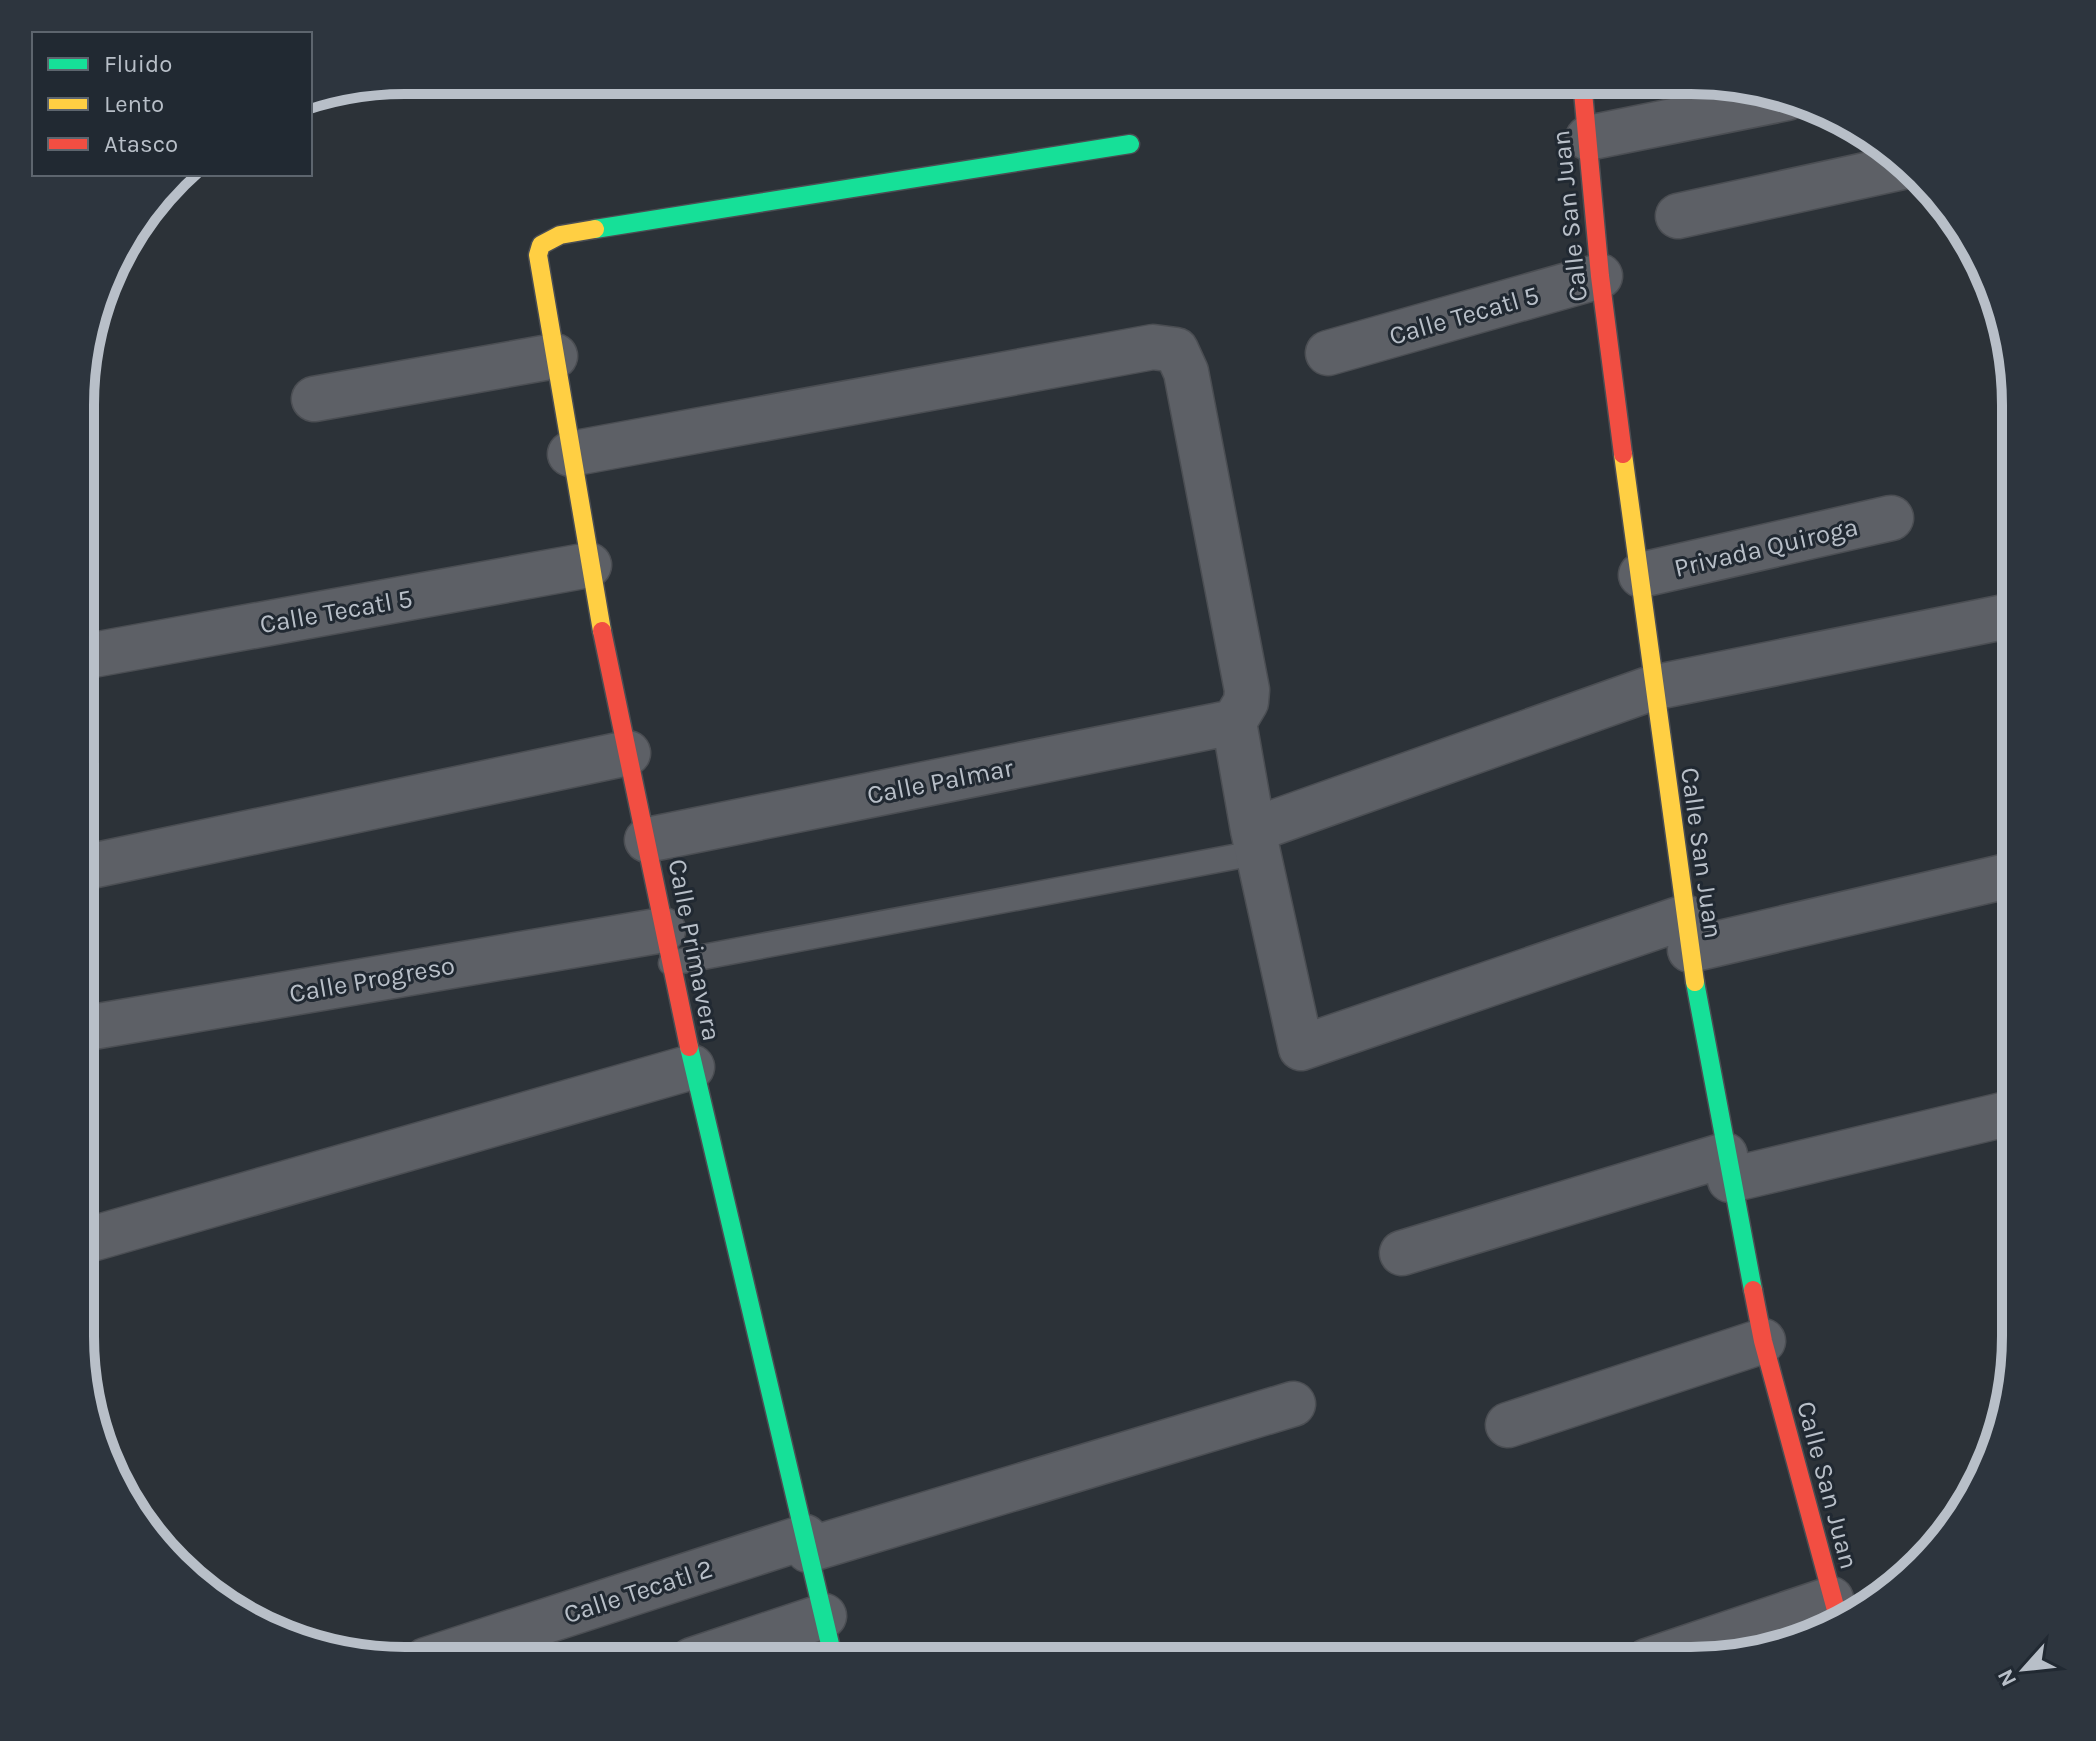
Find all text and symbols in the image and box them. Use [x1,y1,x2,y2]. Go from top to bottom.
legend [32,32,312,176]
text: Fluido [104,50,172,78]
text: Lento [104,90,164,118]
street label: Calle San Juan [1545,129,1594,303]
text: Atasco [104,130,178,158]
street label: Calle Tecatl 5 [1386,279,1543,352]
street label: Privada Quiroga [1671,511,1861,584]
street label: Calle Tecatl 5 [257,583,415,640]
street label: Calle Palmar [864,752,1016,811]
street label: Calle San Juan [1674,766,1729,941]
street label: Calle Primavera [662,857,727,1044]
street label: Calle Progreso [287,950,457,1009]
street label: Calle San Juan [1790,1398,1865,1572]
street label: Calle Tecatl 2 [560,1553,717,1630]
north arrow [1984,1629,2064,1709]
text: N [1992,1665,2022,1691]

